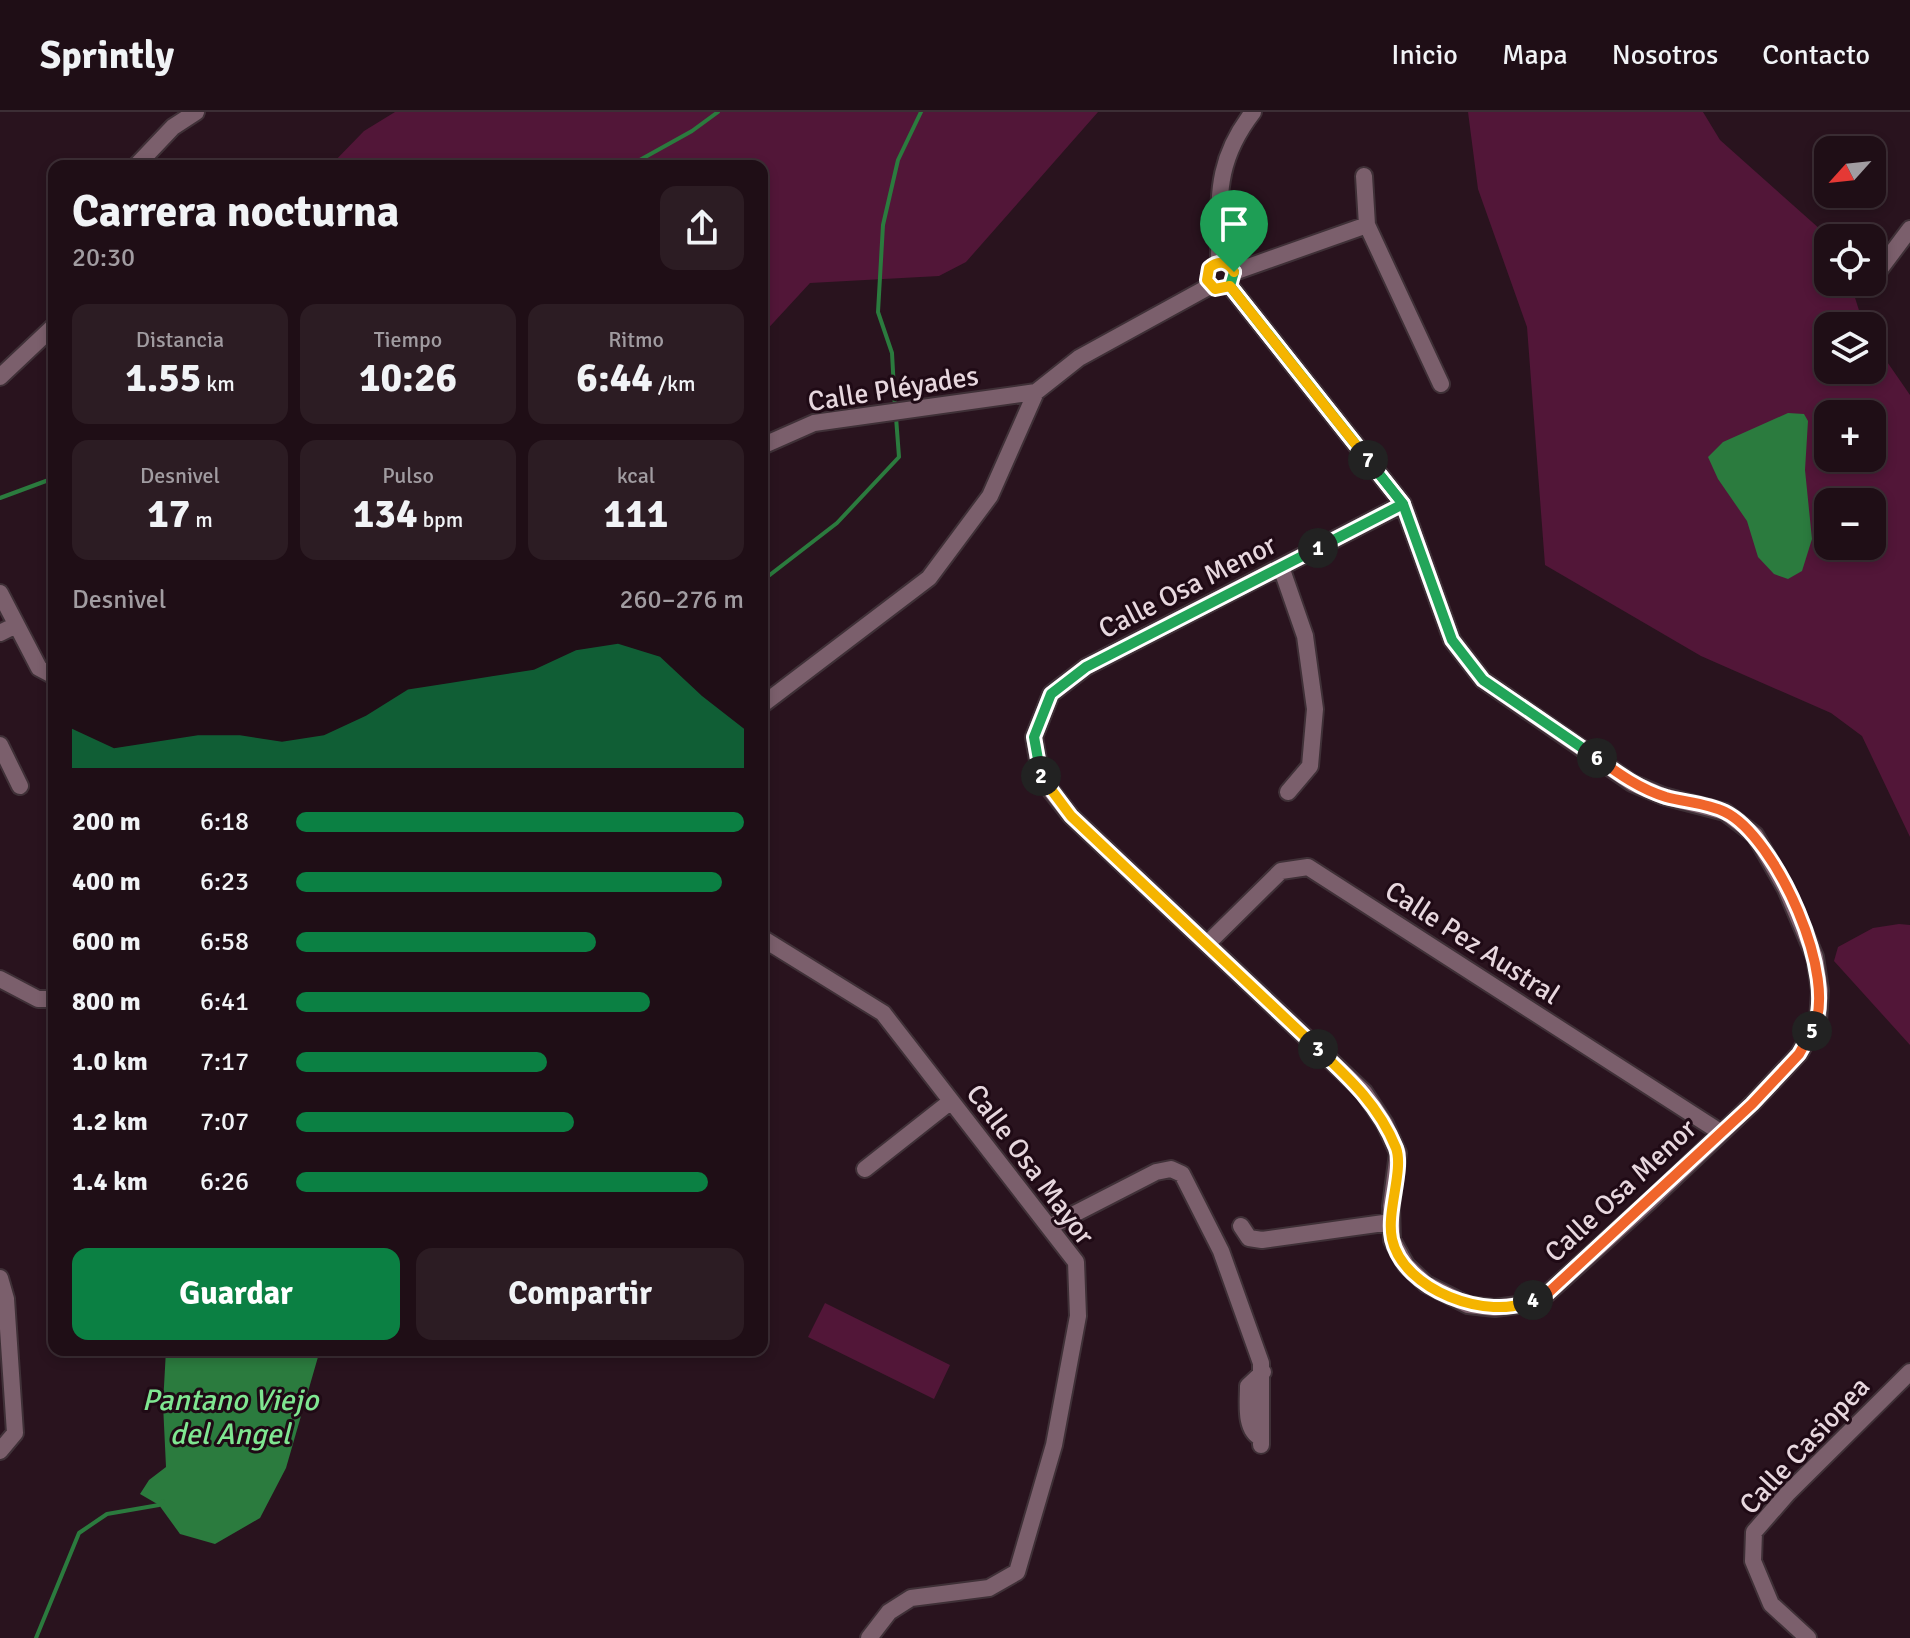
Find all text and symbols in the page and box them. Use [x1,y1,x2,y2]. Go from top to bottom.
text: Sprintly [40,32,174,79]
text: Inicio [1391,38,1458,72]
text: Mapa [1502,38,1568,72]
text: Nosotros [1612,38,1718,72]
text: Contacto [1762,38,1870,72]
north arrow [1814,136,1886,208]
map controls [1814,136,1886,560]
text: Carrera nocturna [72,185,399,239]
button: share [660,186,744,270]
pin [1200,190,1268,272]
icon: arrive [1212,202,1256,246]
button: locate [1814,224,1886,296]
text: 20:30 [72,242,135,274]
button: layers [1814,312,1886,384]
text: Distancia [136,326,224,353]
text: Tiempo [374,326,442,353]
text: Ritmo [608,326,664,353]
text: 1.55 [125,353,201,403]
text: 10:26 [359,353,457,403]
text: 6:44 [576,353,653,403]
street label: Calle Pléyades [805,359,981,419]
text: km [201,370,235,397]
text: /km [653,370,696,397]
button: + [1814,400,1886,472]
pin: 7 [1348,440,1388,480]
text: 7 [1362,446,1374,473]
text: Desnivel [140,462,220,489]
text: Pulso [382,462,434,489]
text: kcal [617,462,655,489]
button: − [1814,488,1886,560]
text: 17 [147,489,190,539]
text: 134 [353,489,418,539]
text: 111 [604,489,668,539]
text: m [190,506,213,533]
text: bpm [418,506,463,533]
street label: Calle Osa Menor [1093,527,1283,646]
pin: 1 [1298,528,1338,568]
text: 1 [1312,534,1324,561]
text: Desnivel [72,584,166,616]
text: 260–276 m [620,584,744,616]
pin: 6 [1577,738,1617,778]
text: 6 [1591,744,1603,771]
pin: 2 [1021,756,1061,796]
text: 2 [1035,762,1047,789]
text: 200 m [72,806,141,838]
text: 6:18 [200,806,249,838]
text: 400 m [72,866,141,898]
text: 6:23 [200,866,249,898]
street label: Calle Pez Austral [1379,874,1566,1012]
text: 600 m [72,926,141,958]
text: 6:58 [200,926,249,958]
text: 800 m [72,986,141,1018]
text: 6:41 [200,986,249,1018]
pin: 5 [1792,1011,1832,1051]
text: 5 [1806,1017,1818,1044]
pin: 3 [1298,1029,1338,1069]
text: 3 [1312,1035,1324,1062]
text: 1.0 km [72,1046,148,1078]
text: 7:17 [200,1046,249,1078]
street label: Calle Osa Mayor [959,1078,1102,1252]
text: 1.2 km [72,1106,148,1138]
text: 7:07 [200,1106,249,1138]
street label: Calle Osa Menor [1538,1111,1704,1270]
text: 1.4 km [72,1166,148,1198]
text: 6:26 [200,1166,249,1198]
button: Guardar [72,1248,400,1340]
button: Compartir [416,1248,744,1340]
pin: 4 [1513,1280,1553,1320]
text: 4 [1527,1286,1539,1313]
street label: Calle Casiopea [1733,1370,1877,1521]
water label: Pantano Viejo del Angel [142,1382,320,1453]

